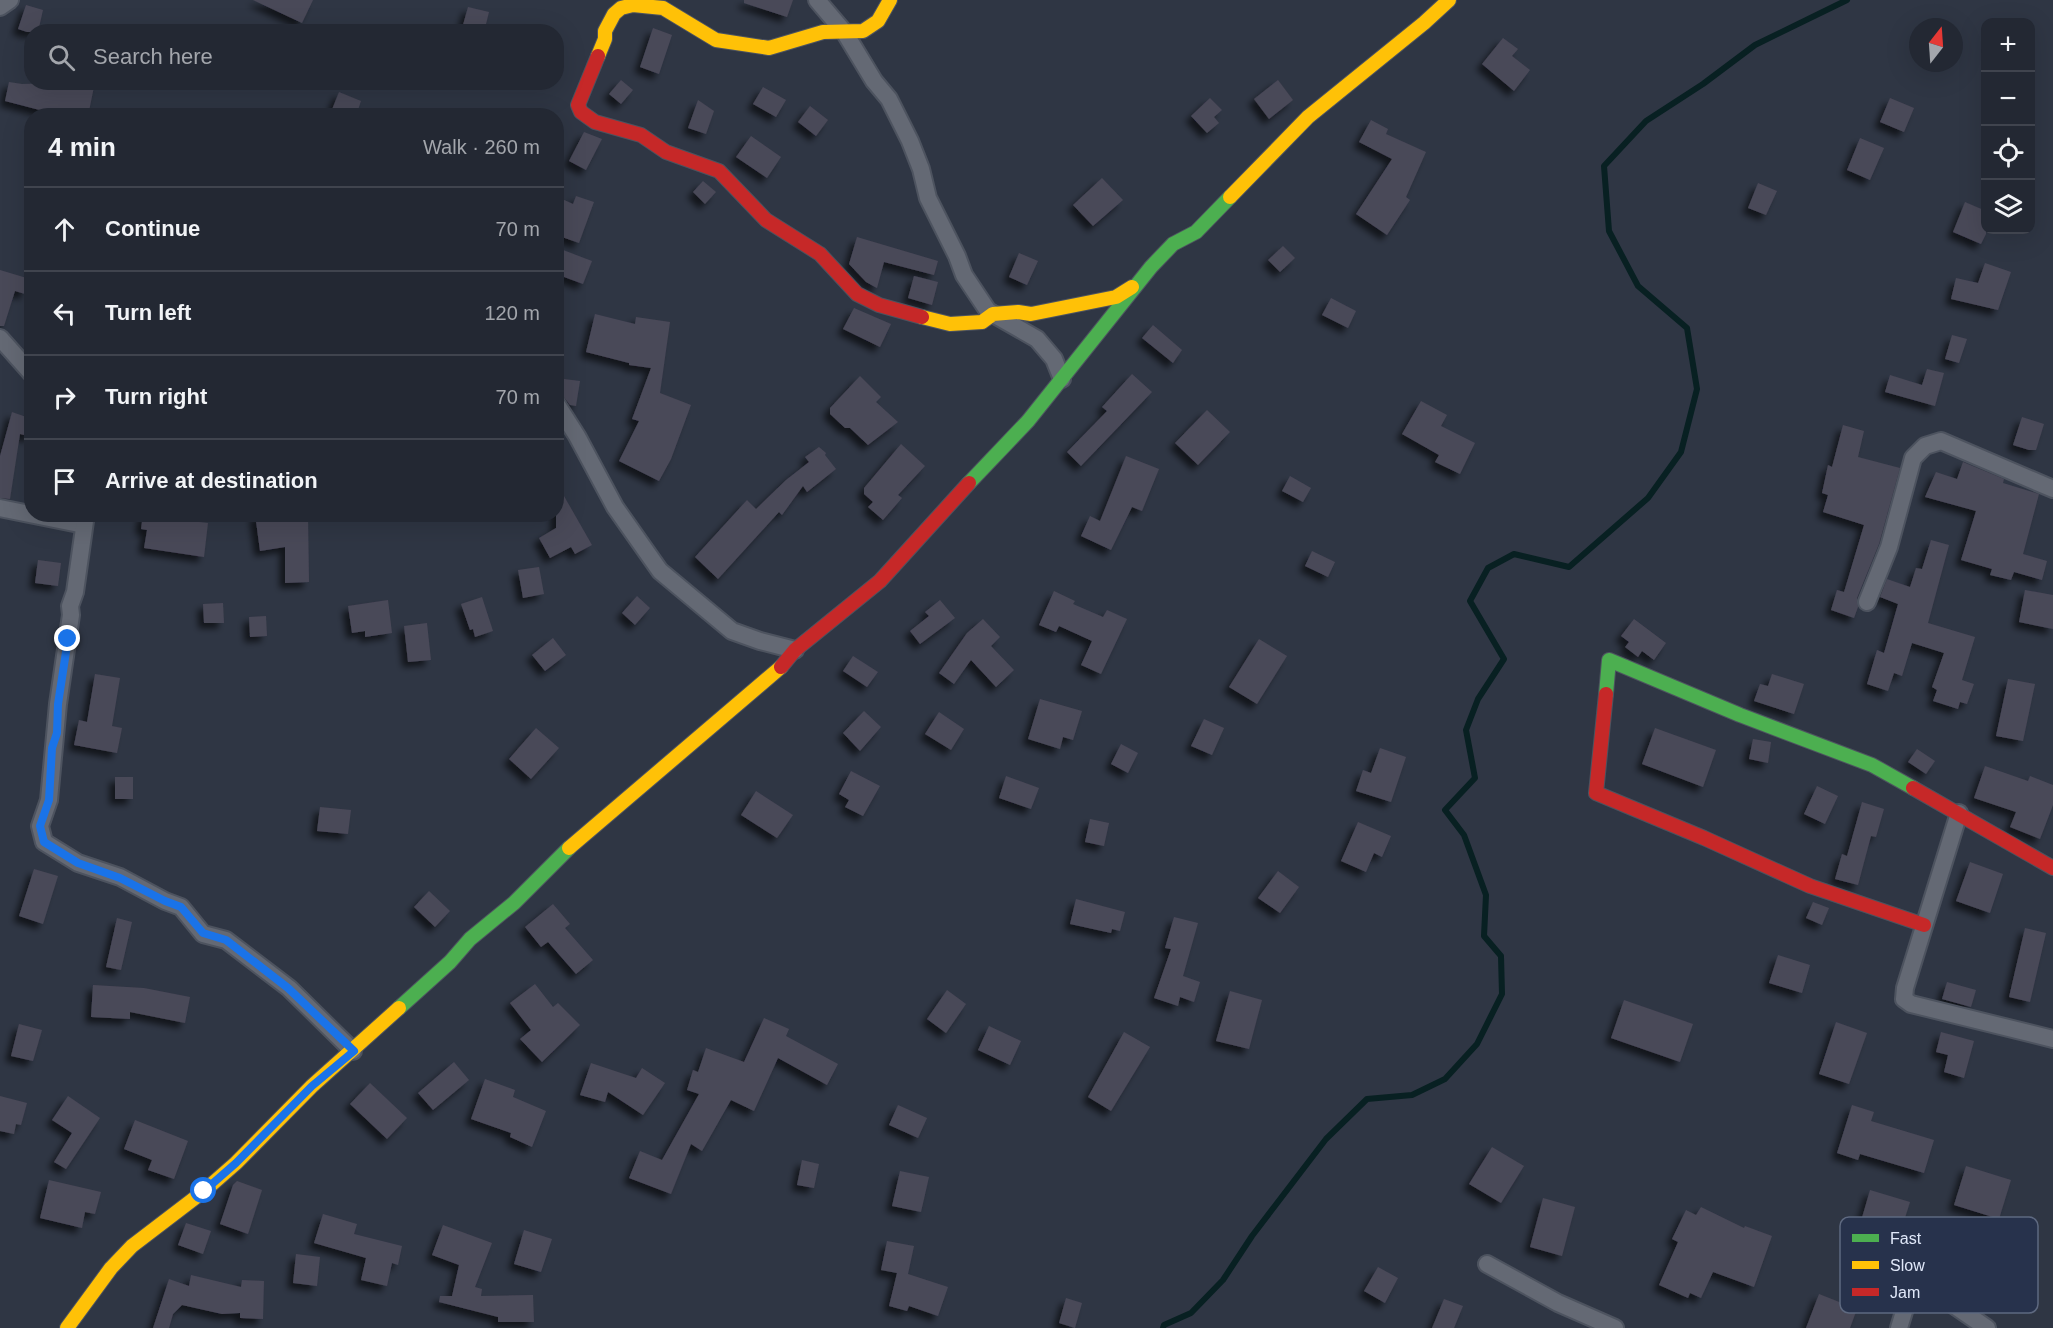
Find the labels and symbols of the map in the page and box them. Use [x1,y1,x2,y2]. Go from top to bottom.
north arrow [1909,18,1963,72]
route end [54,625,80,651]
route start [190,1177,216,1203]
legend [1840,1217,2038,1313]
text: Fast [1890,1230,1922,1247]
text: Slow [1890,1257,1925,1274]
text: Jam [1890,1284,1920,1301]

